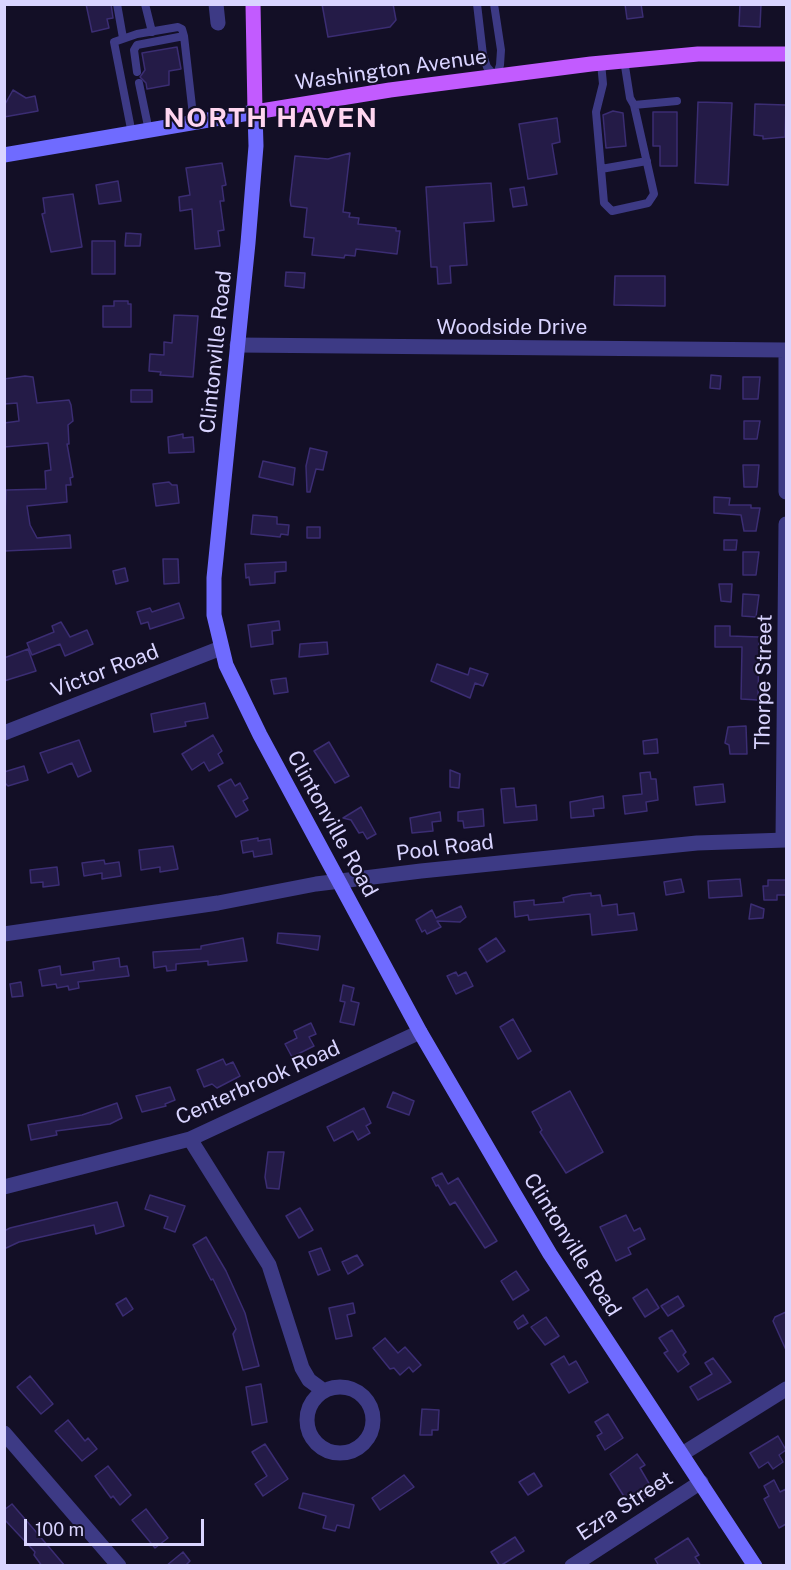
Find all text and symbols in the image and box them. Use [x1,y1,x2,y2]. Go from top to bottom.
street label: Washington Avenue [294,44,488,96]
district label: NORTH HAVEN [164,103,378,135]
street label: Clintonville Road [195,269,237,435]
street label: Woodside Drive [437,315,587,341]
street label: Thorpe Street [750,614,778,750]
street label: Victor Road [48,639,162,703]
street label: Clintonville Road [281,746,383,902]
street label: Pool Road [395,830,495,866]
street label: Centerbrook Road [172,1036,344,1130]
street label: Clintonville Road [518,1169,626,1321]
street label: Ezra Street [572,1466,678,1546]
scale bar [27,1507,207,1545]
text: 100 m [35,1519,84,1540]

